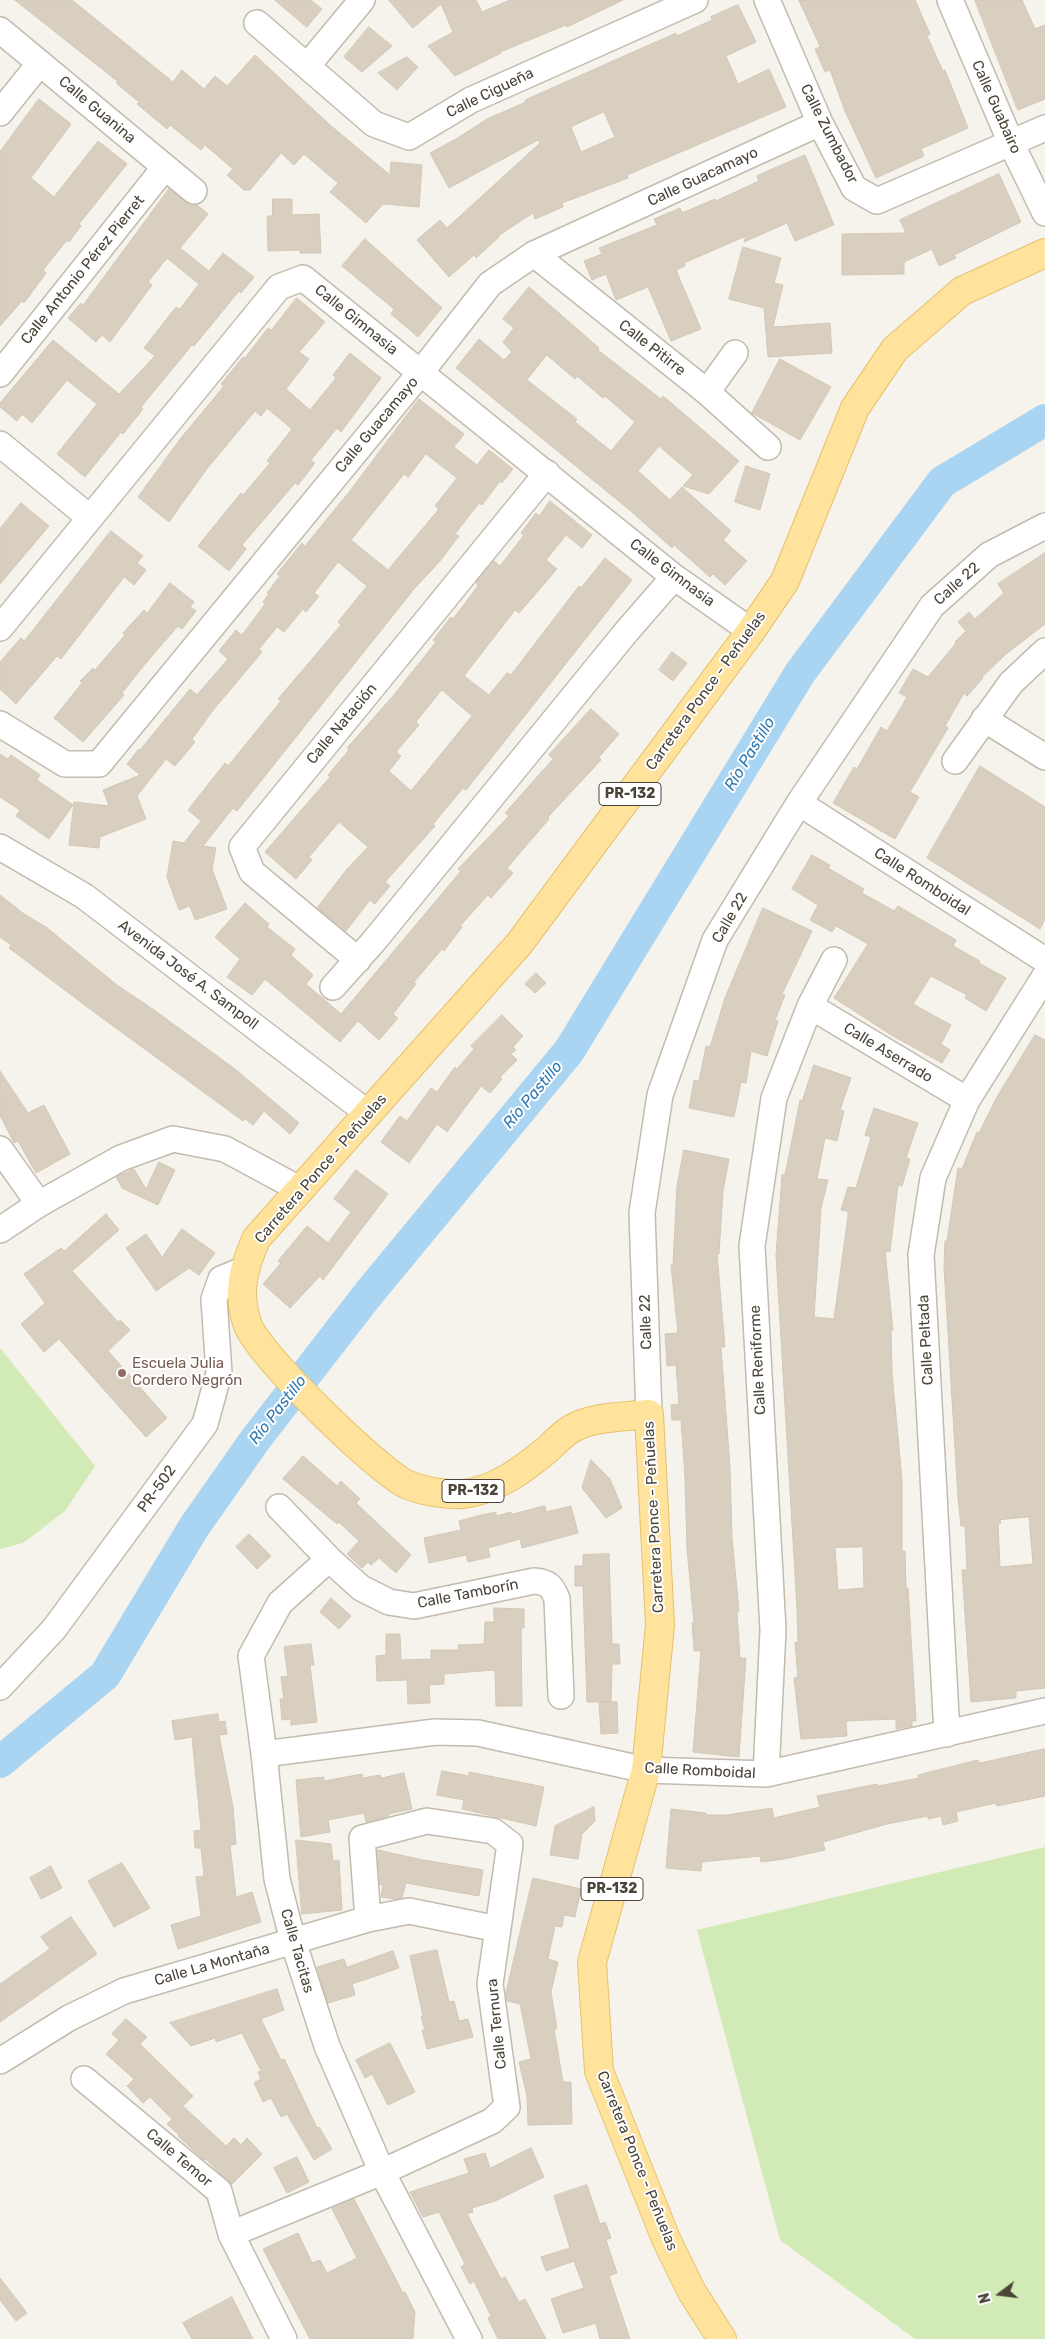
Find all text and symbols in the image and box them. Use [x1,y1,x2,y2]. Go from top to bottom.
street label: Calle Guabairo [967,58,1025,156]
street label: Calle Cigueña [443,64,537,122]
street label: Calle Guanina [55,72,139,148]
street label: Calle Zumbador [796,81,862,187]
street label: Calle Guacamayo [645,144,761,210]
street label: Calle Antonio Pérez Pierret [17,192,149,348]
street label: Calle Gimnasia [311,281,401,359]
street label: Calle Pitirre [615,316,689,380]
street label: Calle Guacamayo [332,373,422,477]
street label: Calle Gimnasia [626,535,718,611]
street label: Calle 22 [930,559,984,609]
street label: Carretera Ponce - Peñuelas [642,608,770,774]
street label: Calle Natación [303,680,381,768]
water label: Río Pastillo [721,714,779,794]
road number: PR-132 [599,782,661,806]
street label: Calle Romboidal [870,844,974,920]
street label: Calle 22 [708,890,752,946]
street label: Avenida José A. Sampoll [114,916,262,1034]
street label: Calle Aserrado [840,1019,936,1087]
water label: Río Pastillo [499,1057,567,1133]
street label: Carretera Ponce - Peñuelas [251,1091,391,1247]
street label: Calle 22 [636,1294,656,1350]
street label: Calle Peltada [915,1294,937,1386]
street label: Calle Reniforme [746,1305,770,1415]
place label: Escuela Julia Cordero Negrón [132,1355,242,1390]
marker: Escuela Julia Cordero Negrón [116,1367,128,1379]
water label: Río Pastillo [245,1372,311,1448]
street label: Carretera Ponce - Peñuelas [640,1421,668,1613]
street label: PR-502 [134,1462,180,1516]
road number: PR-132 [442,1480,504,1502]
street label: Calle Tamborín [416,1575,520,1613]
street label: Calle Romboidal [644,1759,756,1783]
road number: PR-132 [581,1878,643,1900]
street label: Calle Tacitas [276,1907,318,1995]
street label: Calle La Montaña [152,1940,272,1990]
street label: Calle Ternura [483,1978,511,2070]
street label: Carretera Ponce - Peñuelas [593,2069,681,2253]
street label: Calle Temor [142,2125,216,2191]
north arrow [975,2269,1025,2319]
text: N [976,2291,995,2305]

